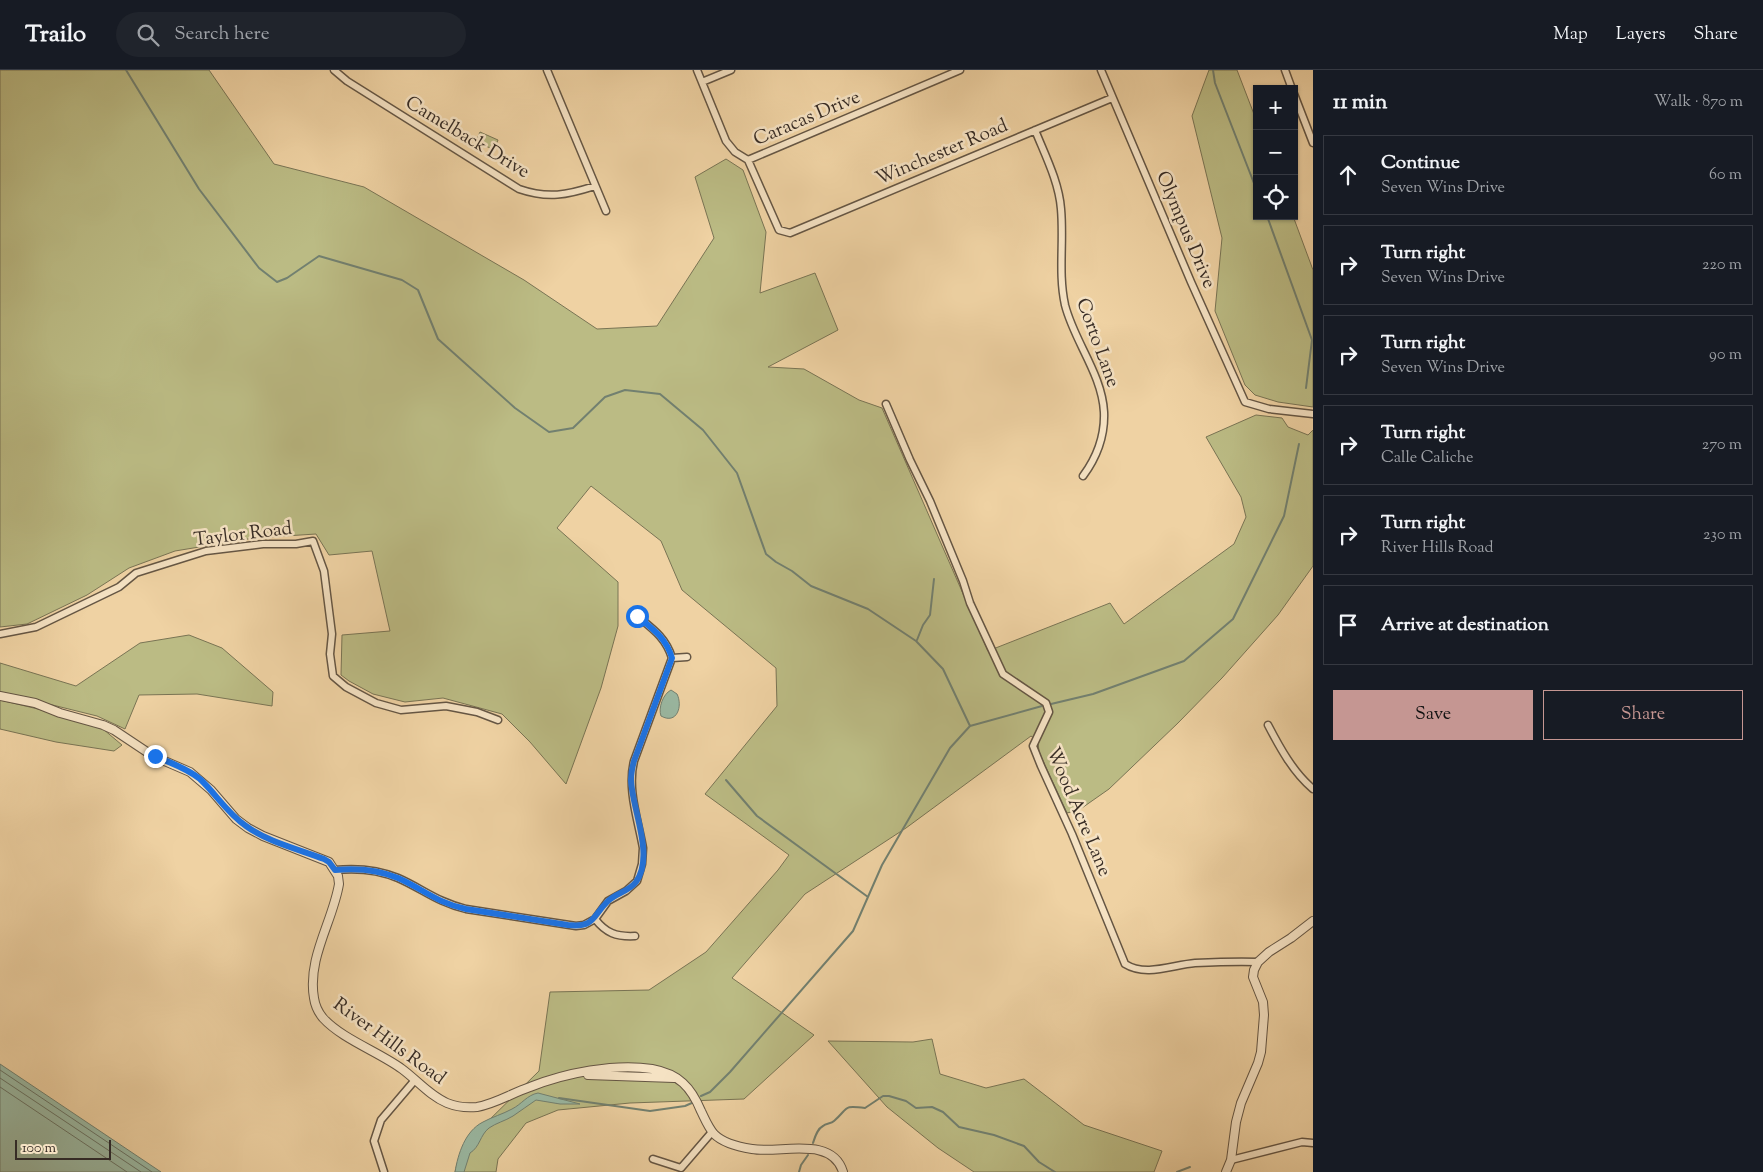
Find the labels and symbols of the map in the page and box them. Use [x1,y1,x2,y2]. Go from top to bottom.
street label: Caracas Drive [749,84,865,154]
street label: Camelback Drive [400,90,535,186]
street label: Winchester Road [872,113,1013,193]
street label: Olympus Drive [1148,167,1222,293]
street label: Corto Lane [1068,295,1126,392]
street label: Taylor Road [192,516,294,554]
route start [626,605,649,628]
street label: Wood Acre Lane [1039,743,1117,881]
route end [144,745,167,768]
street label: River Hills Road [327,992,451,1092]
scale bar [15,1137,111,1160]

